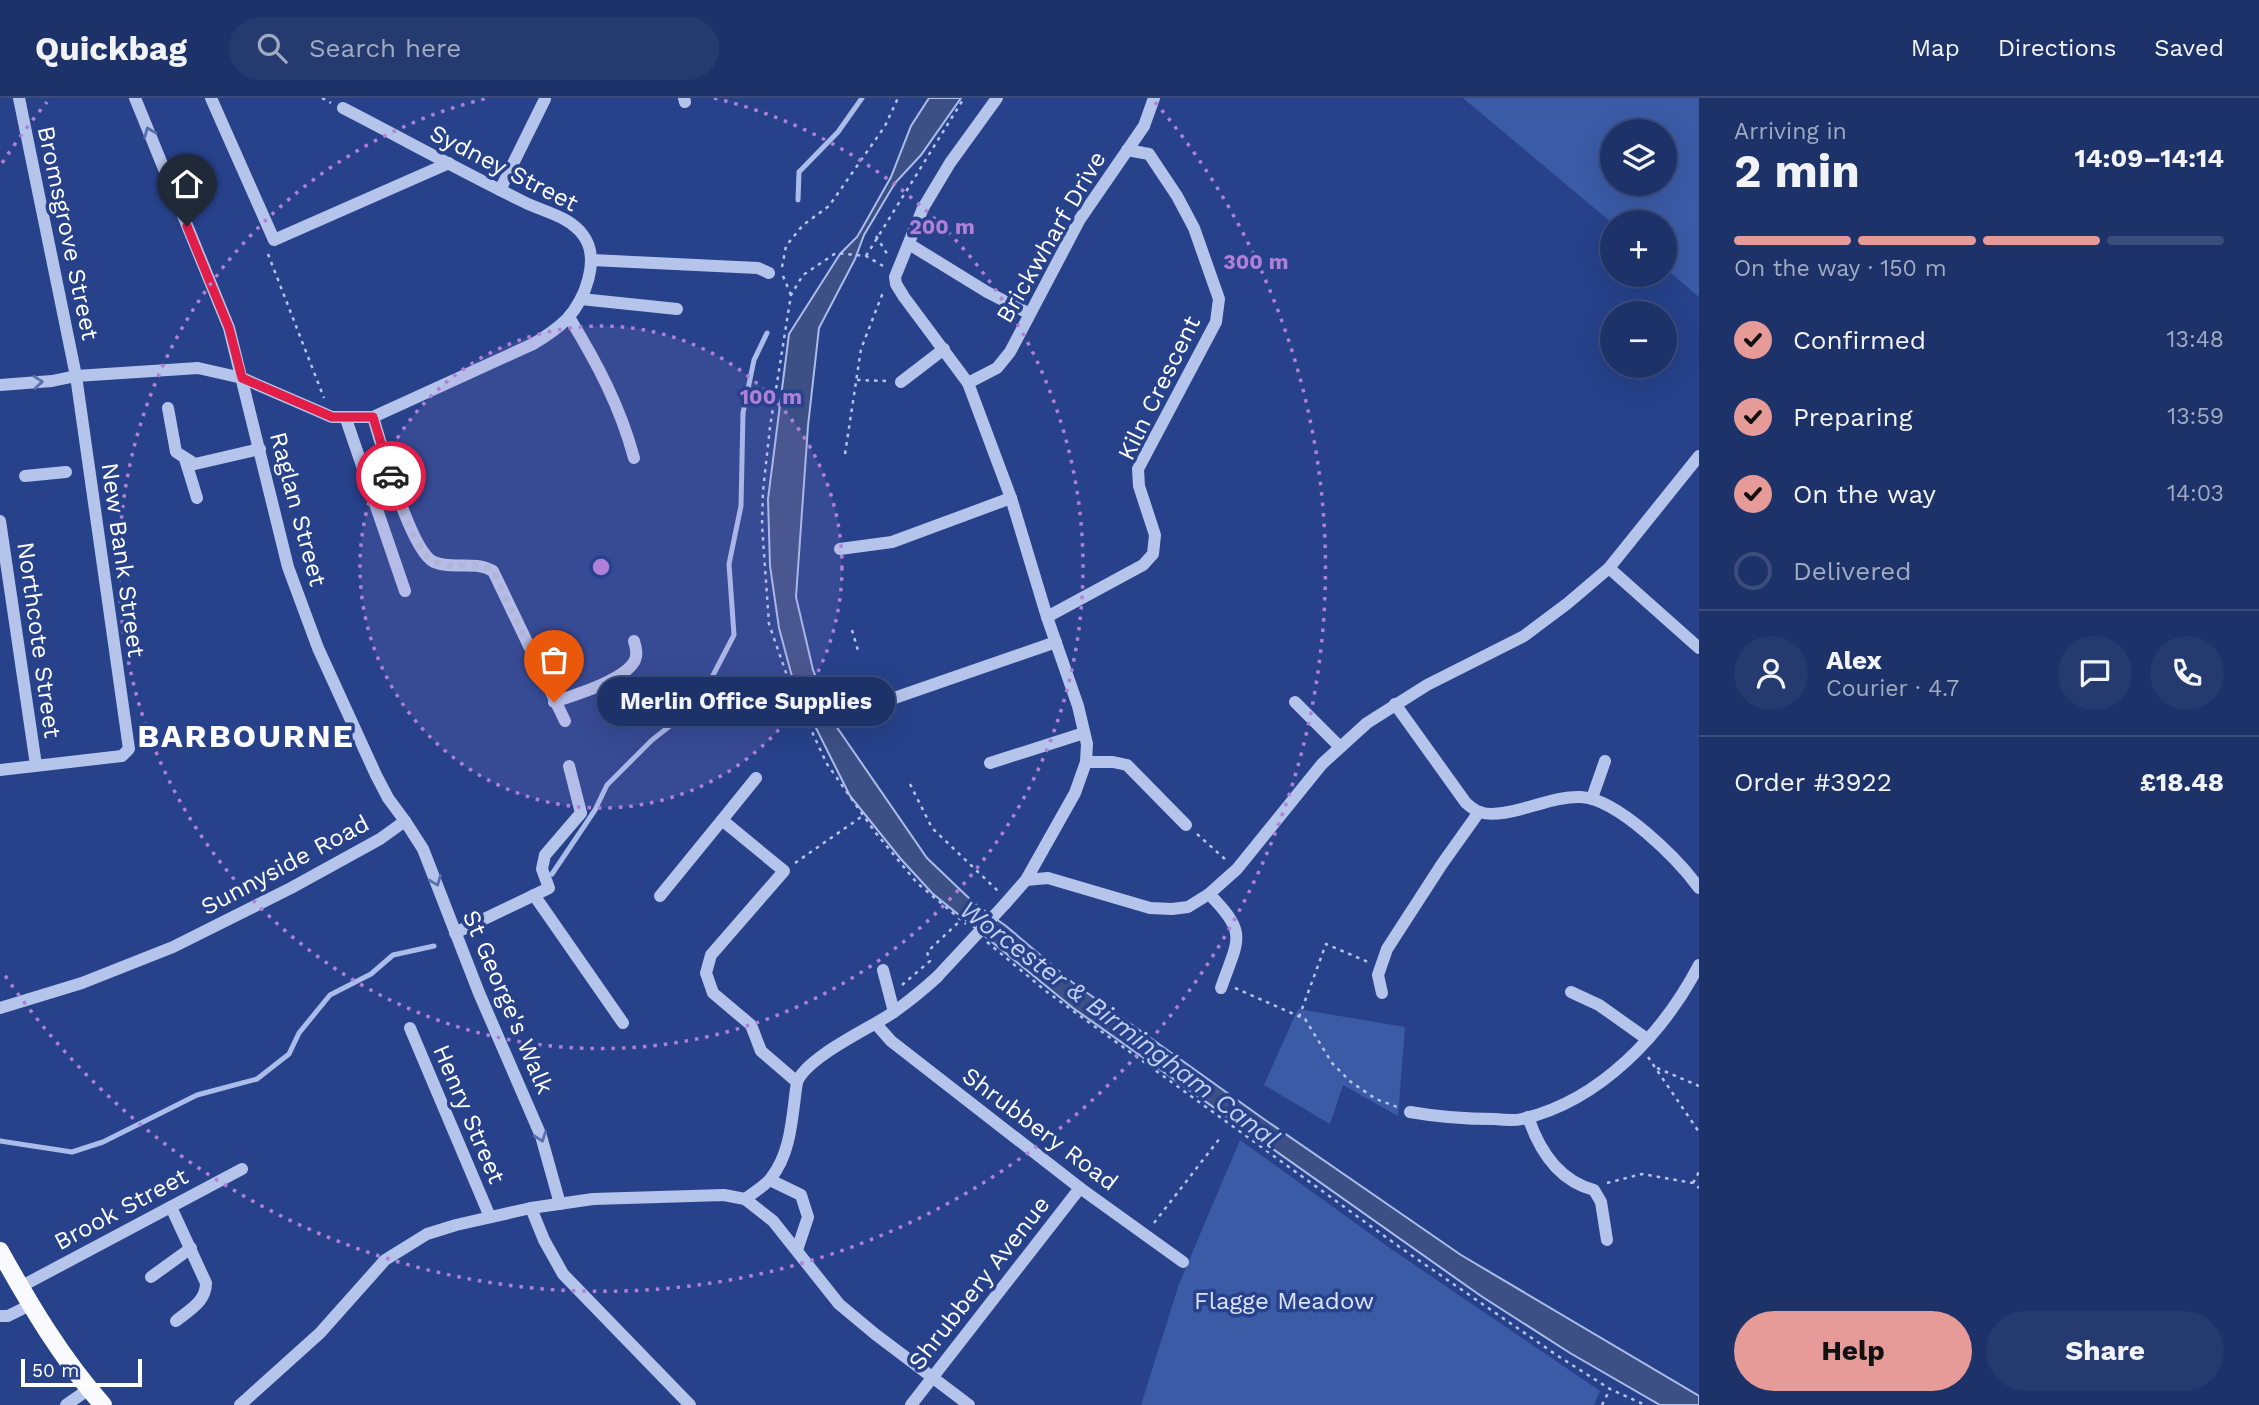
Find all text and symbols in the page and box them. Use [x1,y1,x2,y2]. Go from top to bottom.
search box [229,17,719,80]
text: Quickbag [35,29,187,68]
icon: search [253,29,291,67]
text: Search here [309,33,461,63]
text: Map [1911,34,1960,62]
text: Directions [1998,34,2116,62]
text: Saved [2154,34,2224,62]
text: Arriving in [1734,118,1847,145]
street label: Sydney Street [425,119,583,217]
map controls [1600,119,1677,378]
button: layers [1600,119,1677,196]
street label: Bromsgrove Street [32,123,104,343]
one-way arrow [143,126,157,138]
text: 14:09–14:14 [2075,143,2224,173]
text: 2 min [1734,144,1860,198]
street label: Brickwharf Drive [990,146,1112,328]
pin [157,154,217,226]
icon: home [168,165,206,203]
button: + [1600,210,1677,287]
text: 200 m [909,214,975,239]
text: 300 m [1223,249,1289,274]
text: On the way · 150 m [1734,255,1947,282]
button: − [1600,301,1677,378]
street label: Kiln Crescent [1112,311,1206,465]
icon: check [1734,321,1772,359]
text: Confirmed [1793,325,1926,355]
text: 13:48 [2167,326,2224,353]
one-way arrow [33,375,44,390]
text: 100 m [740,384,802,409]
icon: check [1734,398,1772,436]
text: Preparing [1793,402,1913,432]
text: 13:59 [2167,403,2224,430]
street label: Raglan Street [264,429,332,589]
courier [356,441,426,511]
icon: car [372,457,410,495]
street label: New Bank Street [95,461,151,659]
icon: check [1734,475,1772,513]
text: On the way [1793,479,1936,509]
text: 14:03 [2167,480,2224,507]
street label: Northcote Street [11,540,67,740]
centre of rings [589,555,613,579]
text: Delivered [1793,556,1912,586]
pin [524,630,584,702]
button: person [1734,636,1808,710]
button: chat [2058,636,2132,710]
button: phone [2150,636,2224,710]
icon: bag [535,641,573,679]
text: Alex [1826,645,1882,675]
text: Courier · 4.7 [1826,675,1959,702]
callout: Merlin Office Supplies [596,678,894,726]
text: Merlin Office Supplies [620,688,872,715]
district label: BARBOURNE [137,717,355,755]
text: Order #3922 [1734,767,1892,797]
text: £18.48 [2140,767,2224,797]
street label: Sunnyside Road [196,809,374,921]
one-way arrow [428,875,442,887]
water label: Worcester & Birmingham Canal [954,894,1286,1154]
street label: St George's Walk [457,906,560,1098]
street label: Henry Street [427,1040,511,1188]
street label: Shrubbery Road [957,1062,1123,1196]
one-way arrow [533,1131,547,1143]
street label: Brook Street [49,1162,193,1256]
street label: Shrubbery Avenue [903,1191,1055,1375]
park label: Flagge Meadow [1194,1287,1374,1315]
button: Help [1734,1311,1972,1391]
button: Share [1986,1311,2224,1391]
scale bar [21,1356,142,1388]
text: 50 m [32,1359,79,1382]

